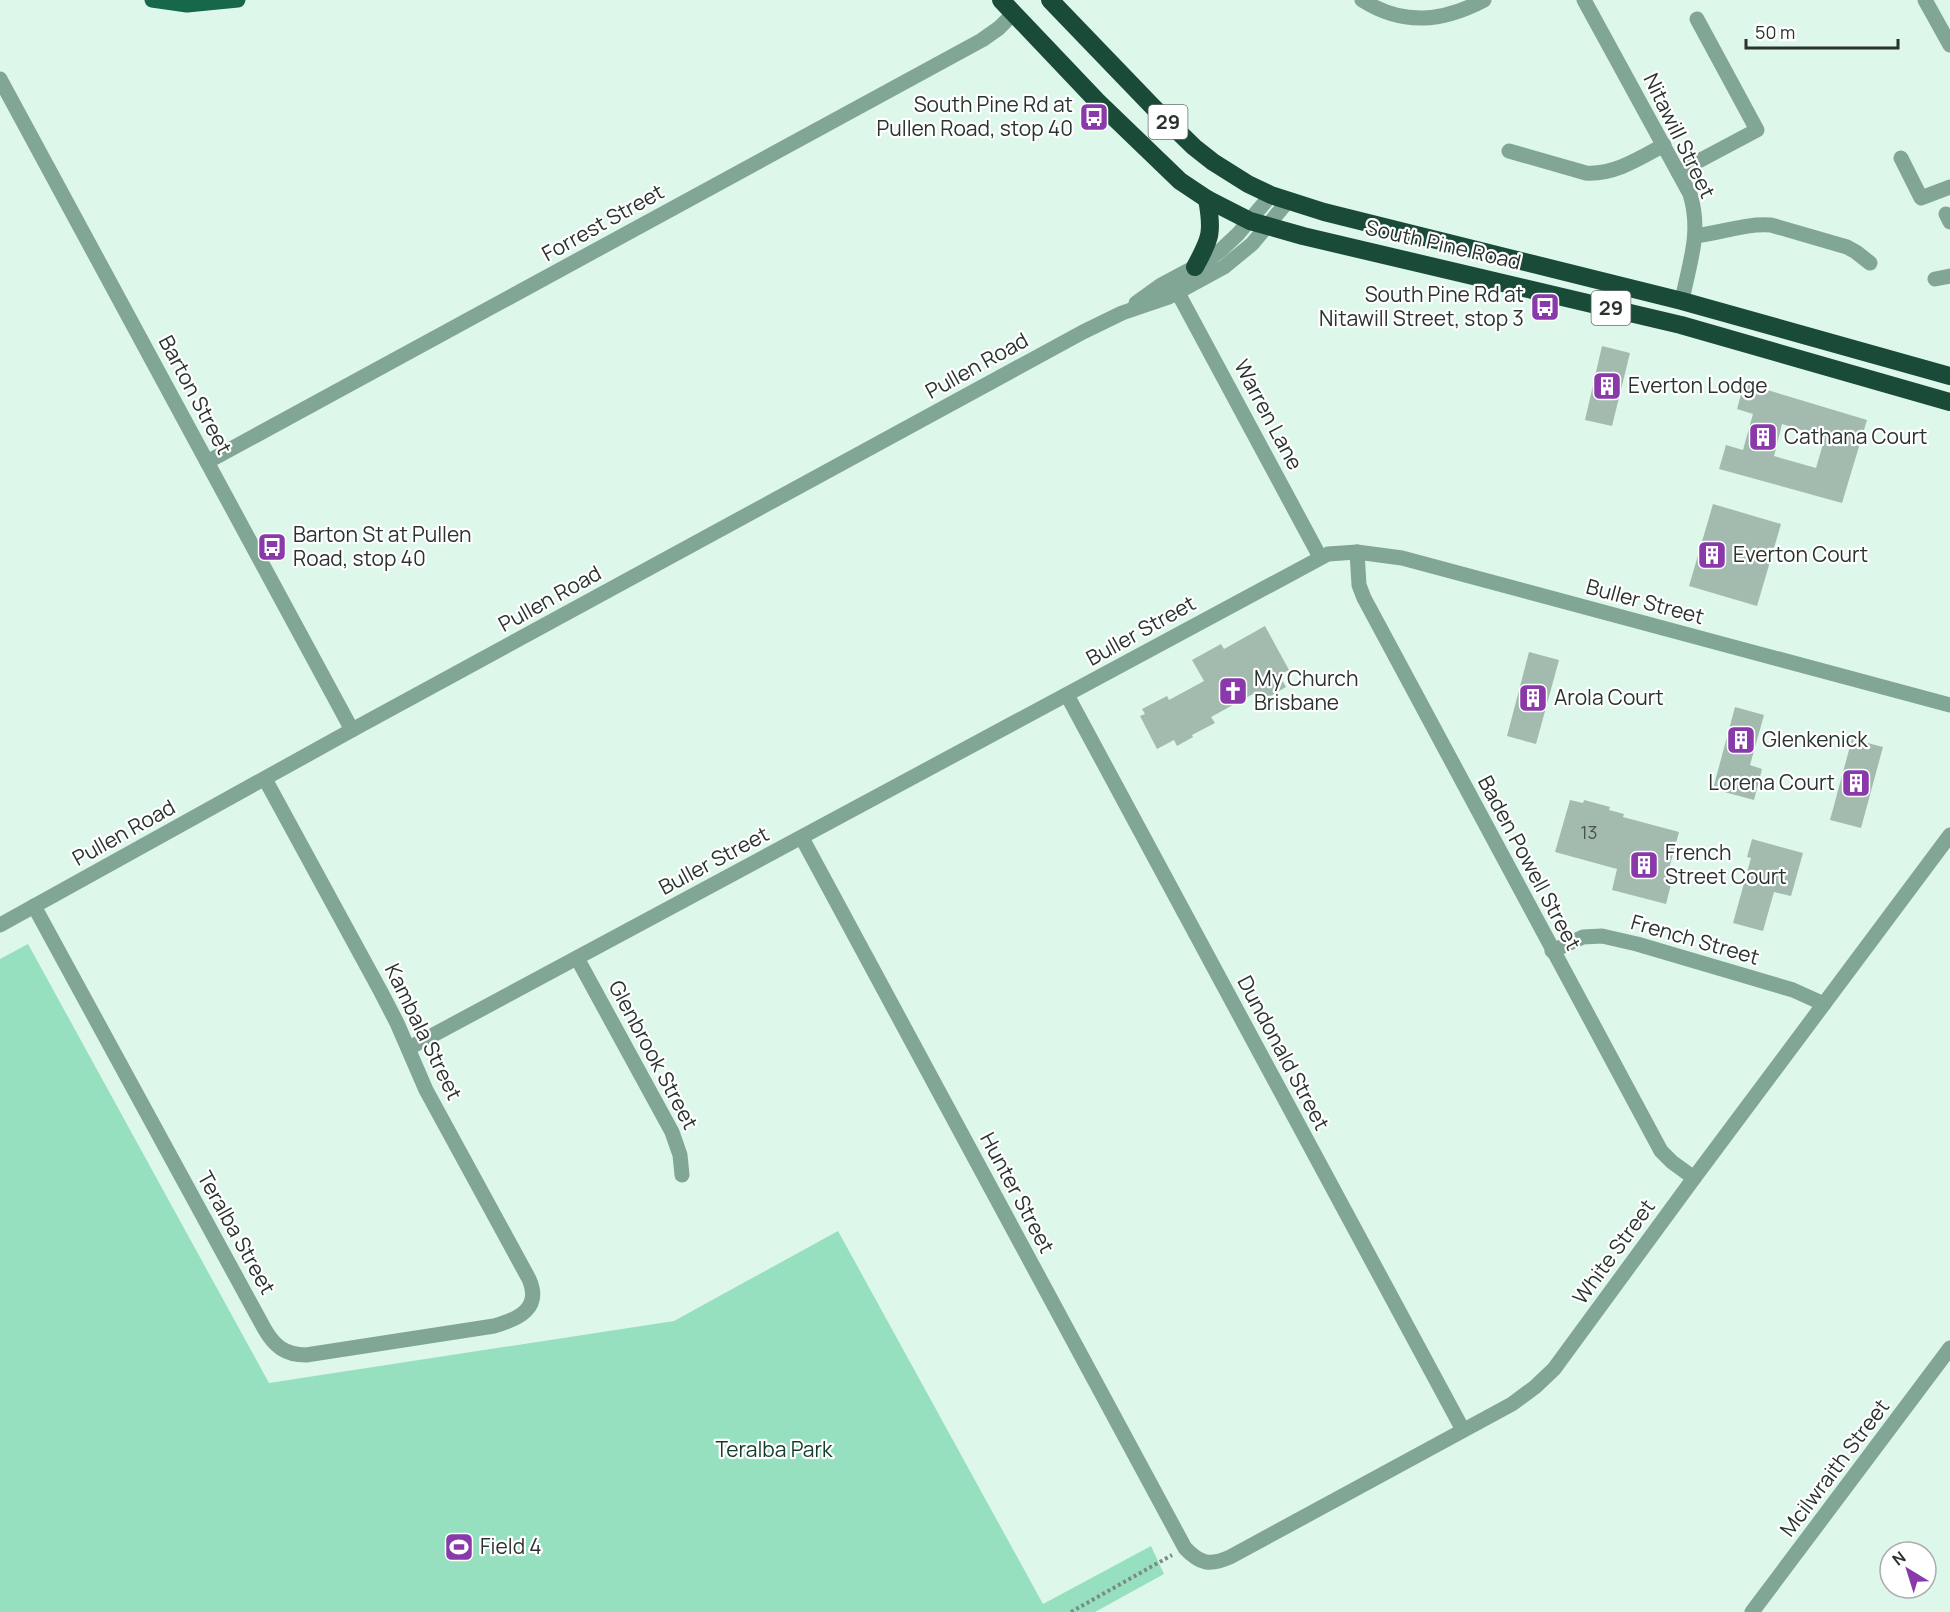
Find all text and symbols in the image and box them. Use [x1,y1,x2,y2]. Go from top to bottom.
scale bar [1746,12,1898,50]
text: 50 m [1755,20,1795,44]
street label: Nitawill Street [1638,68,1722,203]
place label: South Pine Rd at Pullen Road, stop 40 [877,90,1073,142]
bus stop icon: South Pine Rd at Pullen Road, stop 40 [1078,101,1110,133]
road number: 29 [1148,105,1188,139]
street label: Forrest Street [537,177,668,267]
street label: South Pine Road [1363,212,1524,276]
place label: South Pine Rd at Nitawill Street, stop 3 [1319,280,1524,332]
bus stop icon: South Pine Rd at Nitawill Street, stop 3 [1529,291,1561,323]
road number: 29 [1592,291,1630,325]
street label: Pullen Road [920,325,1033,405]
street label: Barton Street [153,330,239,459]
street label: Warren Lane [1228,355,1310,475]
building icon: Everton Lodge [1591,370,1623,402]
place label: Everton Lodge [1628,371,1767,399]
building icon: Cathana Court [1747,421,1779,453]
place label: Cathana Court [1784,422,1927,450]
place label: Barton St at Pullen Road, stop 40 [293,520,471,572]
bus stop icon: Barton St at Pullen Road, stop 40 [256,531,288,563]
building icon: Everton Court [1696,539,1728,571]
place label: Everton Court [1733,540,1868,568]
street label: Pullen Road [493,558,606,638]
street label: Buller Street [1583,572,1707,630]
street label: Buller Street [1081,589,1200,672]
place label: My Church Brisbane [1254,664,1358,716]
church icon: My Church Brisbane [1217,675,1249,707]
building icon: Arola Court [1517,682,1549,714]
place label: Arola Court [1554,683,1664,711]
building icon: Glenkenick [1725,724,1757,756]
place label: Glenkenick [1762,725,1868,753]
building icon: Lorena Court [1840,767,1872,799]
place label: Lorena Court [1708,768,1835,796]
street label: Baden Powell Street [1472,770,1588,955]
street label: Pullen Road [67,792,180,872]
street label: Buller Street [654,819,773,901]
house number: 13 [1581,820,1597,844]
place label: French Street Court [1665,838,1787,890]
building icon: French Street Court [1628,849,1660,881]
street label: French Street [1628,907,1763,971]
street label: Kambala Street [379,959,469,1104]
street label: Dundonald Street [1231,970,1336,1135]
street label: Glenbrook Street [603,975,705,1134]
street label: Hunter Street [974,1127,1061,1258]
street label: Teralba Street [191,1166,282,1299]
street label: White Street [1566,1193,1661,1309]
street label: Mcilwraith Street [1773,1393,1895,1542]
park label: Teralba Park [716,1435,833,1463]
sports icon: Field 4 [443,1531,475,1563]
place label: Field 4 [480,1532,542,1560]
north arrow [1878,1540,1938,1600]
text: N [1887,1546,1910,1570]

